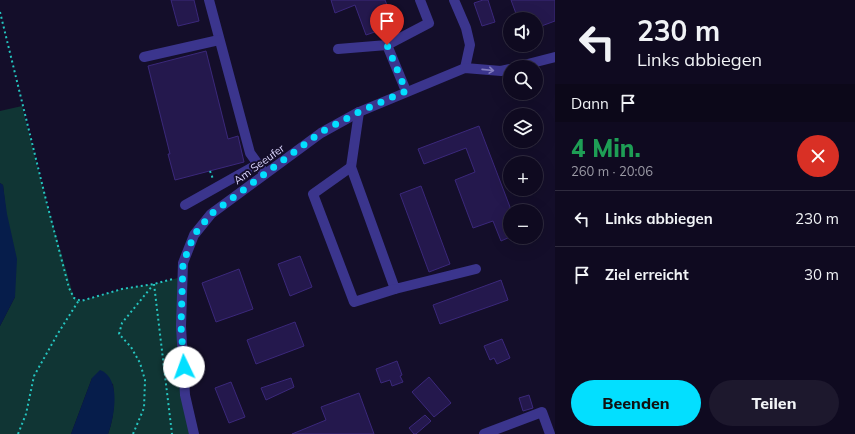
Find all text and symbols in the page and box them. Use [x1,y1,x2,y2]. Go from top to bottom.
pin [370,4,404,45]
icon: arrive [376,10,398,32]
map controls [503,12,543,244]
button: sound [503,12,543,52]
text: 230 m [637,13,720,48]
icon: left [571,16,623,68]
text: Links abbiegen [637,48,762,71]
button: search [503,60,543,100]
one-way arrow [481,66,494,73]
icon: arrive [617,92,639,114]
text: Dann [571,94,609,113]
button: layers [503,108,543,148]
text: 4 Min. [571,133,641,163]
button: close [797,135,839,177]
street label: Am Seeufer [231,141,287,187]
button: + [503,156,543,196]
text: 260 m · 20:06 [571,163,653,179]
button: − [503,204,543,244]
icon: left [571,208,593,230]
text: Links abbiegen [605,209,713,228]
text: 230 m [795,209,839,228]
icon: arrive [571,264,593,286]
text: Ziel erreicht [605,265,689,284]
text: 30 m [804,265,839,284]
position arrow [163,346,205,388]
button: Beenden [571,380,701,426]
button: Teilen [709,380,839,426]

